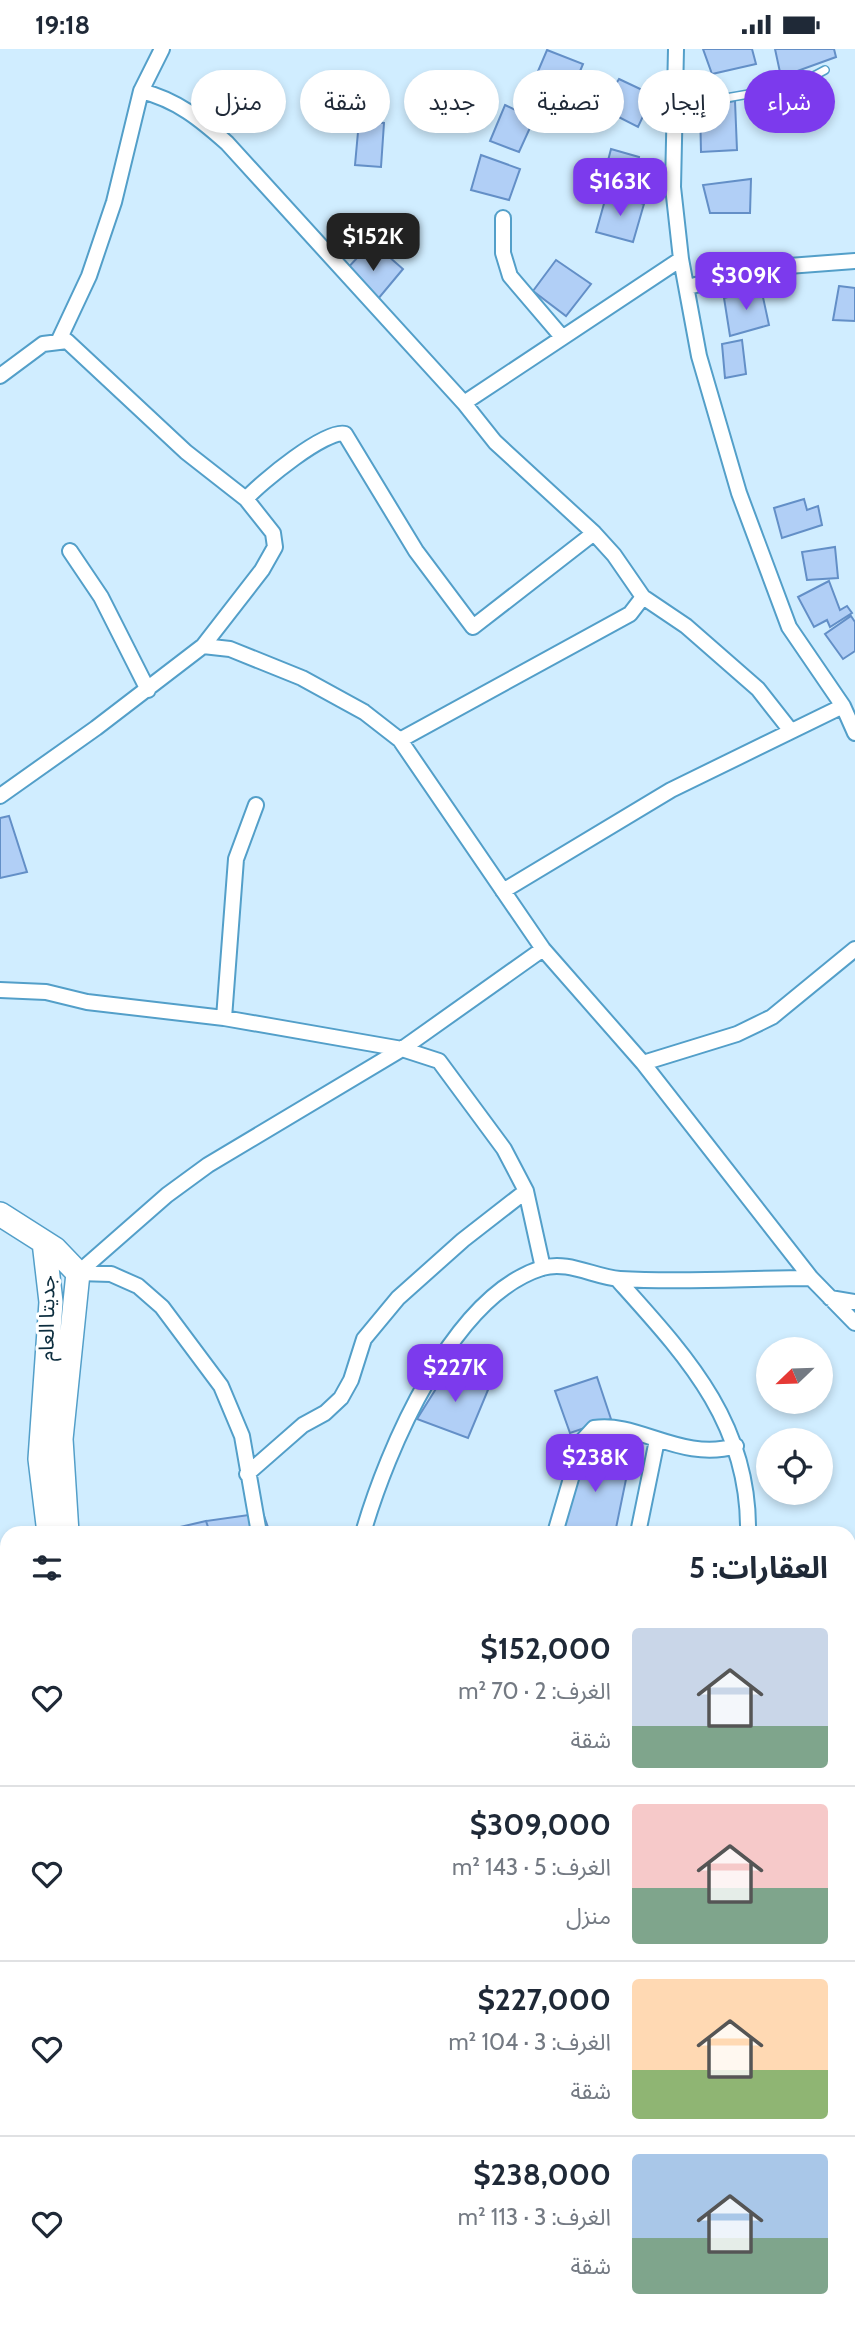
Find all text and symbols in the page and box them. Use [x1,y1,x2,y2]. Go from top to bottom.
text: 19:18 [35,9,90,41]
chip: منزل [191,70,286,133]
chip: شقة [300,70,390,133]
chip: جديد [404,70,499,133]
chip: تصفية [513,70,624,133]
chip: إيجار [638,70,730,133]
chip: شراء [744,70,835,133]
pin: $163K [571,159,669,218]
text: $163K [589,167,651,195]
pin: $152K [324,213,422,273]
text: $152K [343,222,403,250]
pin: $309K [697,253,795,312]
text: $309K [711,261,781,289]
street label: جديتا العام [33,1275,64,1361]
north arrow [756,1337,833,1414]
map controls [756,1337,833,1505]
pin: $227K [406,1345,504,1404]
text: $227K [423,1353,487,1381]
button: locate [756,1428,833,1505]
pin: $238K [546,1435,644,1494]
text: $238K [562,1443,628,1471]
icon: filters [28,1549,66,1587]
text: العقارات: 5 [689,1549,828,1586]
text: $152,000 [480,1630,611,1667]
icon: home [688,1656,772,1740]
text: الغرف: 2 · 70 m² [458,1677,611,1705]
icon: heart [28,1679,66,1717]
text: شقة [570,1726,611,1754]
text: $309,000 [470,1806,611,1843]
icon: home [688,1832,772,1916]
text: الغرف: 5 · 143 m² [452,1853,611,1881]
icon: heart [28,1855,66,1893]
text: منزل [566,1902,611,1930]
text: $227,000 [477,1981,611,2018]
icon: home [688,2007,772,2091]
text: الغرف: 3 · 104 m² [448,2028,611,2056]
icon: heart [28,2030,66,2068]
text: شقة [570,2077,611,2105]
text: $238,000 [473,2156,611,2193]
icon: home [688,2182,772,2266]
text: الغرف: 3 · 113 m² [458,2203,611,2231]
icon: heart [28,2205,66,2243]
text: شقة [570,2252,611,2280]

